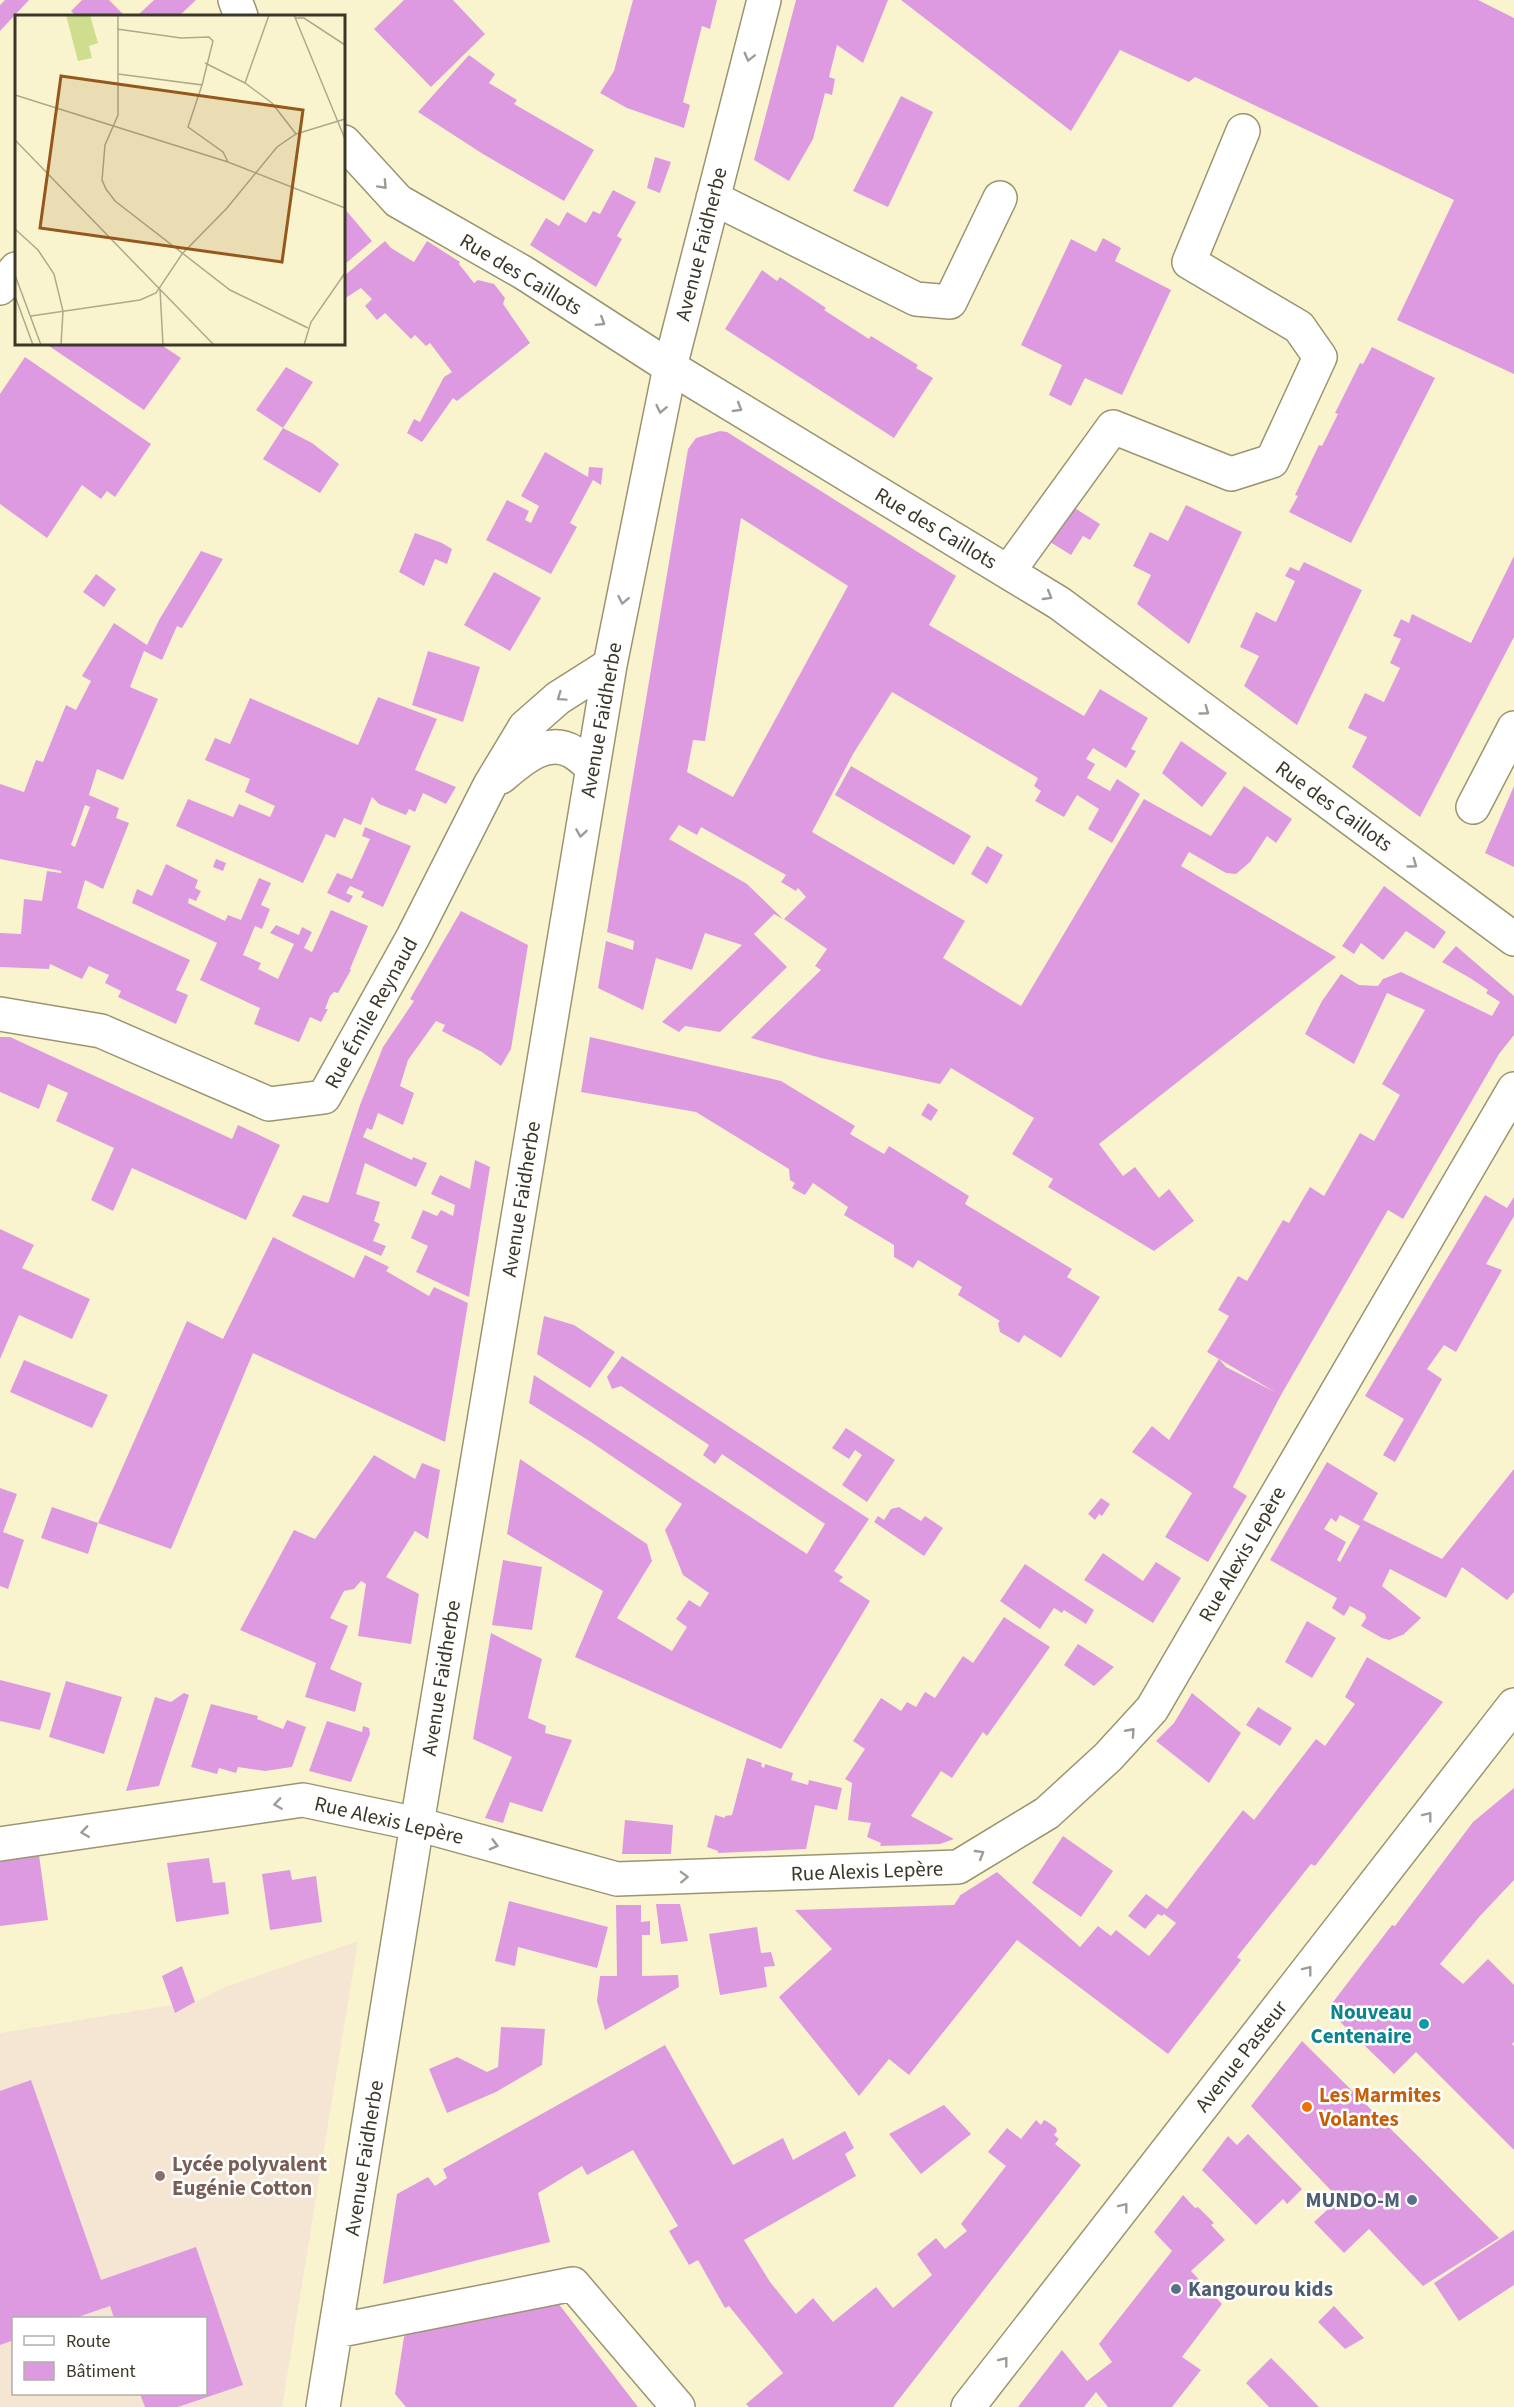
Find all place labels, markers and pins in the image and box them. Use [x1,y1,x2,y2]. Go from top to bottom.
place label: Nouveau Centenaire [1310,1997,1412,2051]
marker: Nouveau Centenaire [1417,2017,1431,2031]
place label: Les Marmites Volantes [1318,2080,1441,2134]
marker: Les Marmites Volantes [1300,2100,1314,2114]
place label: Lycée polyvalent Eugénie Cotton [172,2149,327,2203]
marker: Lycée polyvalent Eugénie Cotton [153,2169,167,2183]
place label: MUNDO-M [1305,2185,1400,2215]
marker: MUNDO-M [1405,2193,1419,2207]
place label: Kangourou kids [1188,2274,1333,2304]
marker: Kangourou kids [1169,2282,1183,2296]

